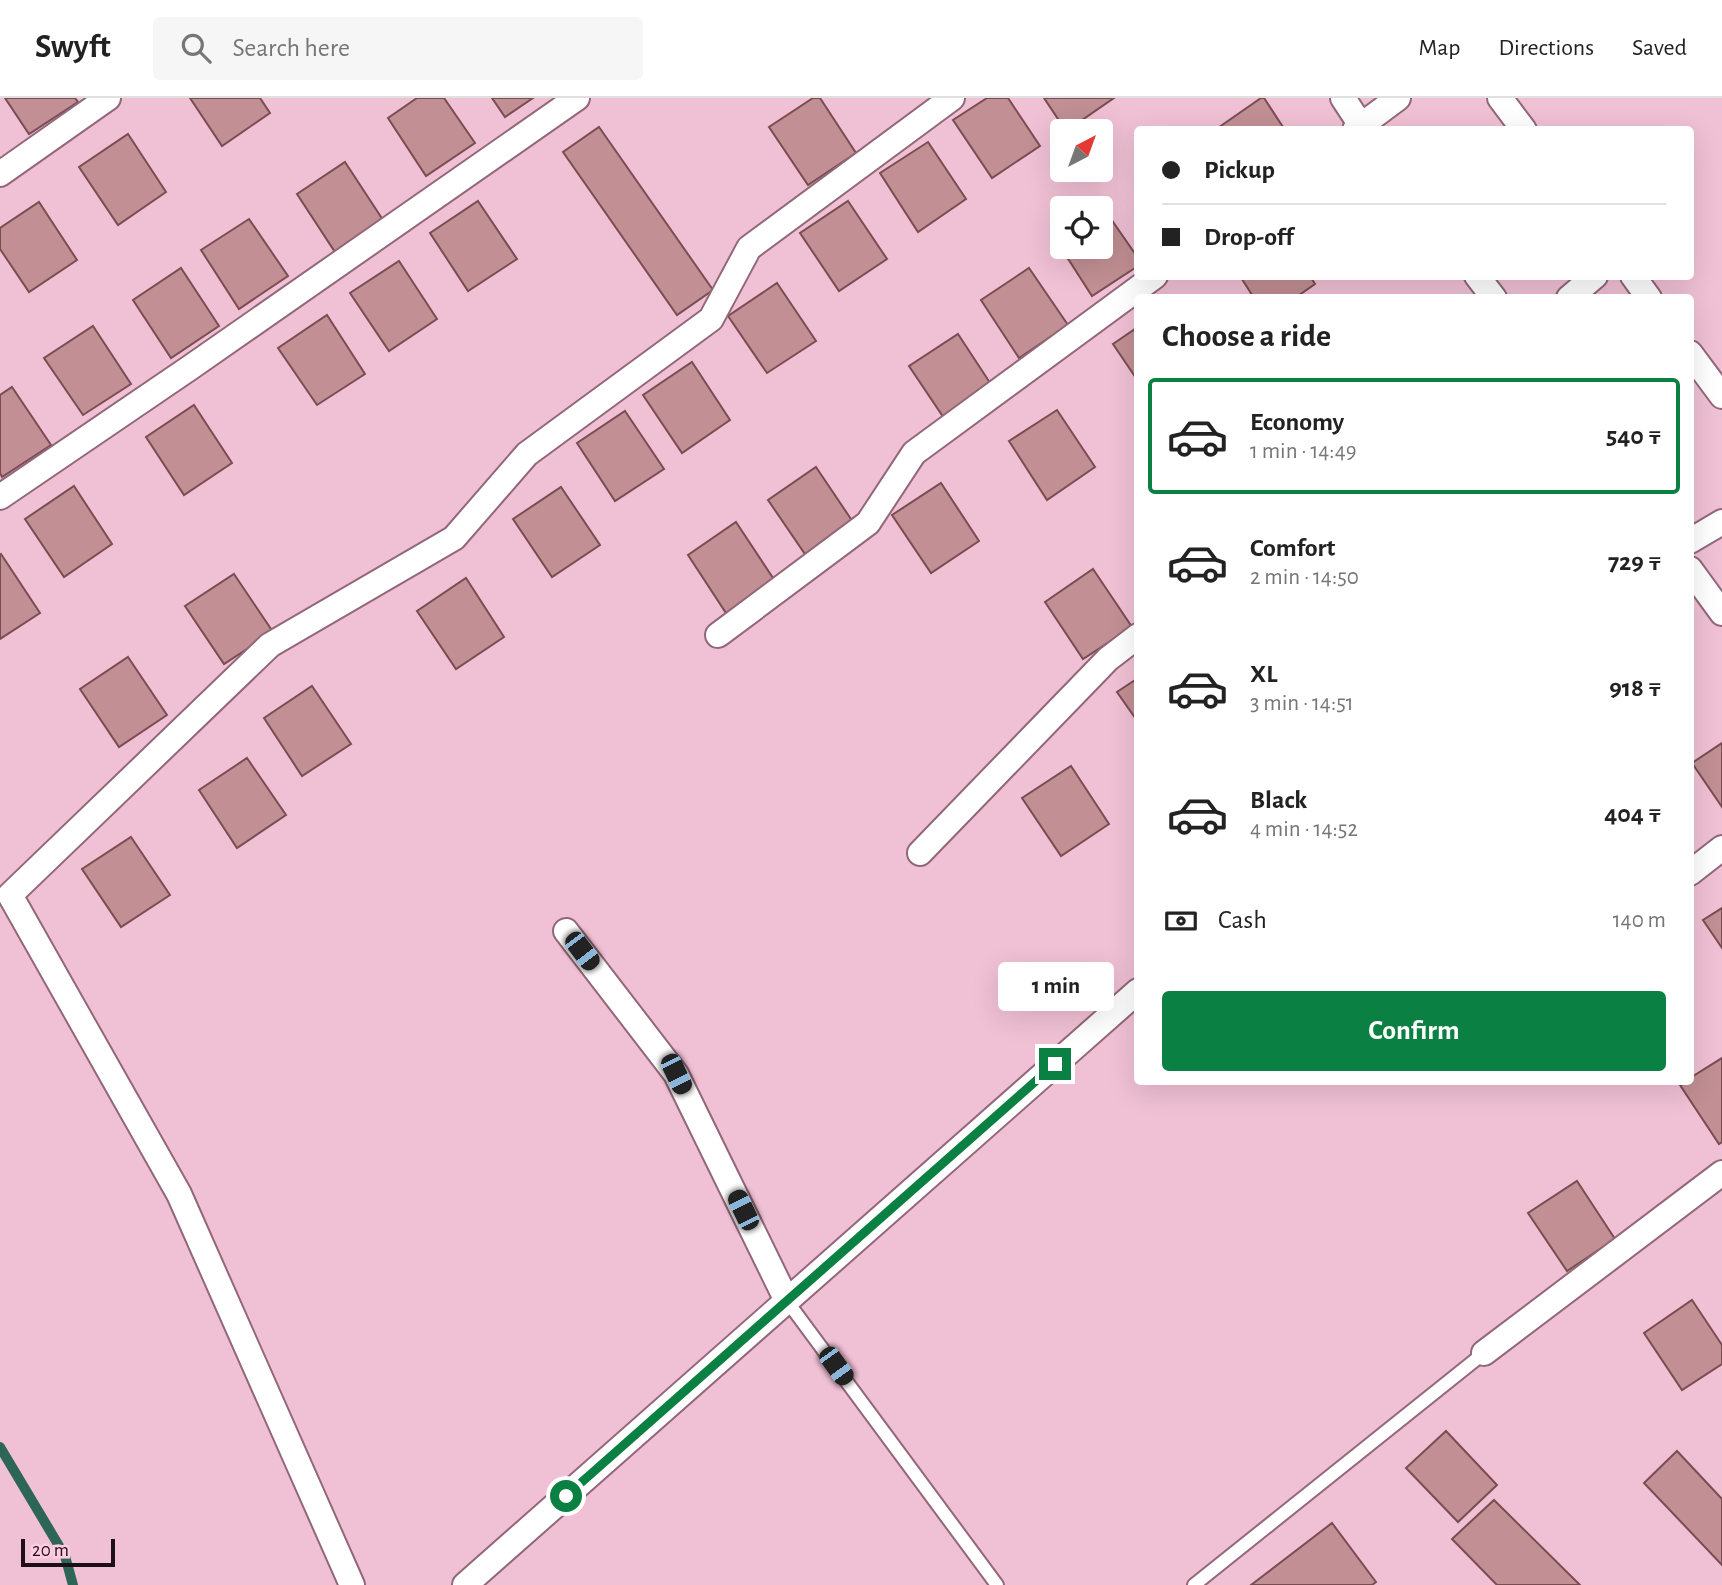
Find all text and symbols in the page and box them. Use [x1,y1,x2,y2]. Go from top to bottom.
search box [153,17,643,80]
icon: search [177,29,215,67]
text: Swyft [35,31,111,64]
text: Search here [233,35,350,61]
text: Map [1418,36,1460,60]
text: Directions [1498,36,1594,60]
text: Saved [1632,36,1687,60]
north arrow [1050,119,1113,182]
map controls [1050,119,1113,259]
text: Pickup [1204,157,1275,183]
button: locate [1050,196,1113,259]
text: Drop-off [1204,224,1293,250]
text: Choose a ride [1162,320,1331,352]
icon: car [1166,405,1229,468]
text: Economy [1250,409,1344,435]
text: 540 ₸ [1606,423,1662,449]
text: 1 min · 14:49 [1250,440,1357,463]
icon: car [1166,531,1229,594]
text: Comfort [1250,535,1335,561]
text: 729 ₸ [1608,549,1662,575]
text: 2 min · 14:50 [1250,566,1359,589]
icon: car [1166,657,1229,720]
text: XL [1250,661,1277,687]
text: 918 ₸ [1609,675,1662,701]
text: 3 min · 14:51 [1250,692,1354,715]
icon: car [1166,783,1229,846]
text: Black [1250,787,1307,813]
text: 404 ₸ [1604,801,1662,827]
text: 4 min · 14:52 [1250,818,1358,841]
icon: cash [1162,902,1200,940]
text: Cash [1218,907,1267,933]
text: 140 m [1613,909,1666,932]
car [561,928,604,974]
callout: 1 min [997,962,1113,1012]
text: 1 min [1032,975,1080,998]
button: Confirm [1162,991,1666,1071]
route end [1039,1048,1071,1080]
car [658,1051,695,1097]
car [725,1187,762,1233]
car [816,1343,857,1389]
route start [550,1480,582,1512]
scale bar [21,1536,116,1568]
text: 20 m [32,1541,69,1560]

